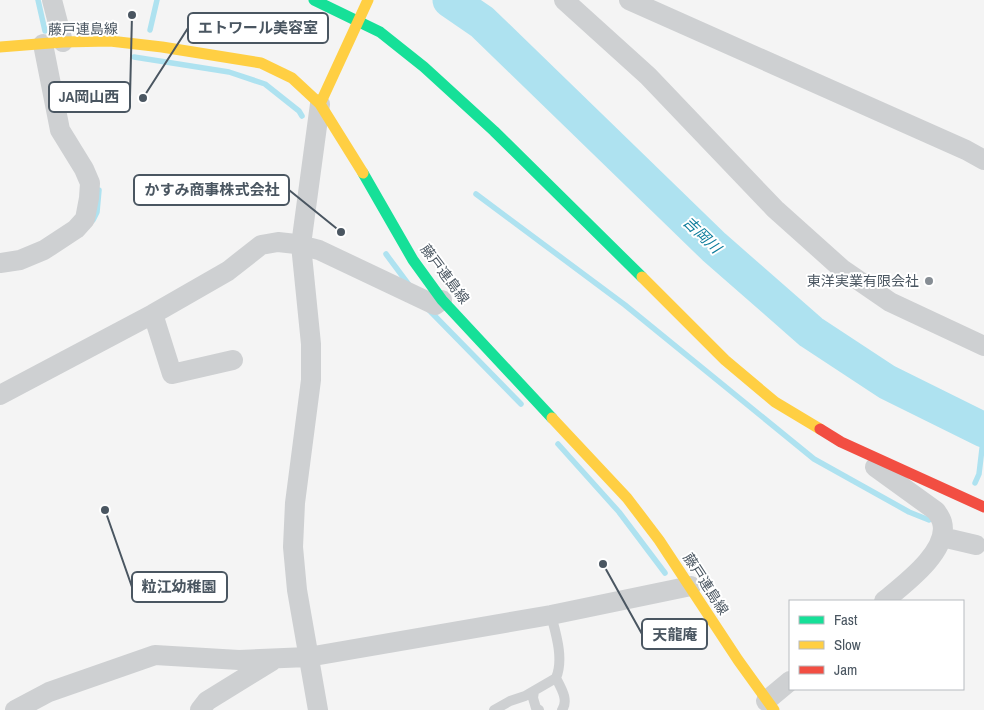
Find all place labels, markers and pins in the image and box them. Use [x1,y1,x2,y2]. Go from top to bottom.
callout: エトワール美容室 [188,13,328,43]
callout: JA岡山西 [49,82,130,112]
callout: かすみ商事株式会社 [134,175,289,205]
place label: 東洋実業有限会社 [807,272,919,290]
marker: 東洋実業有限会社 [923,275,935,287]
callout: 粒江幼稚園 [132,572,227,602]
callout: 天龍庵 [642,619,707,649]

